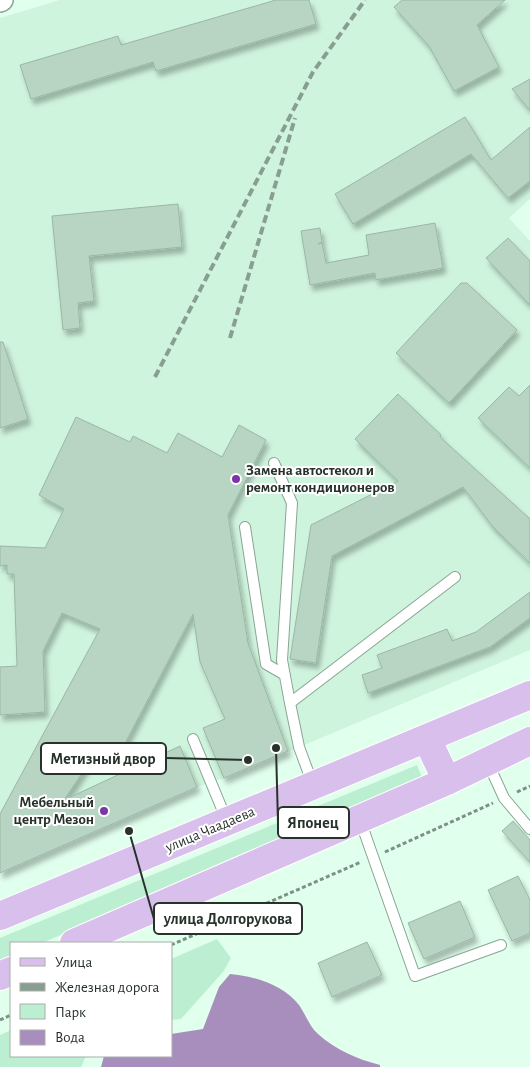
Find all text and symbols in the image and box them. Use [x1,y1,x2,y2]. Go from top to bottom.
place label: Замена автостекол и ремонт кондиционеров [246,463,395,495]
marker: Замена автостекол и ремонт кондиционеров [230,473,242,485]
callout: Метизный двор [41,743,166,774]
text: Метизный двор [50,751,156,767]
place label: Мебельный центр Мезон [14,795,94,827]
street label: улица Чаадаева [162,804,257,855]
marker: Мебельный центр Мезон [98,805,110,817]
callout: Японец [278,807,349,838]
text: Японец [287,815,339,831]
callout: улица Долгорукова [154,903,302,934]
text: улица Долгорукова [163,911,293,928]
legend [10,942,172,1057]
text: Улица [55,955,92,970]
text: Железная дорога [55,980,160,995]
text: Парк [55,1005,86,1020]
text: Вода [55,1030,85,1045]

